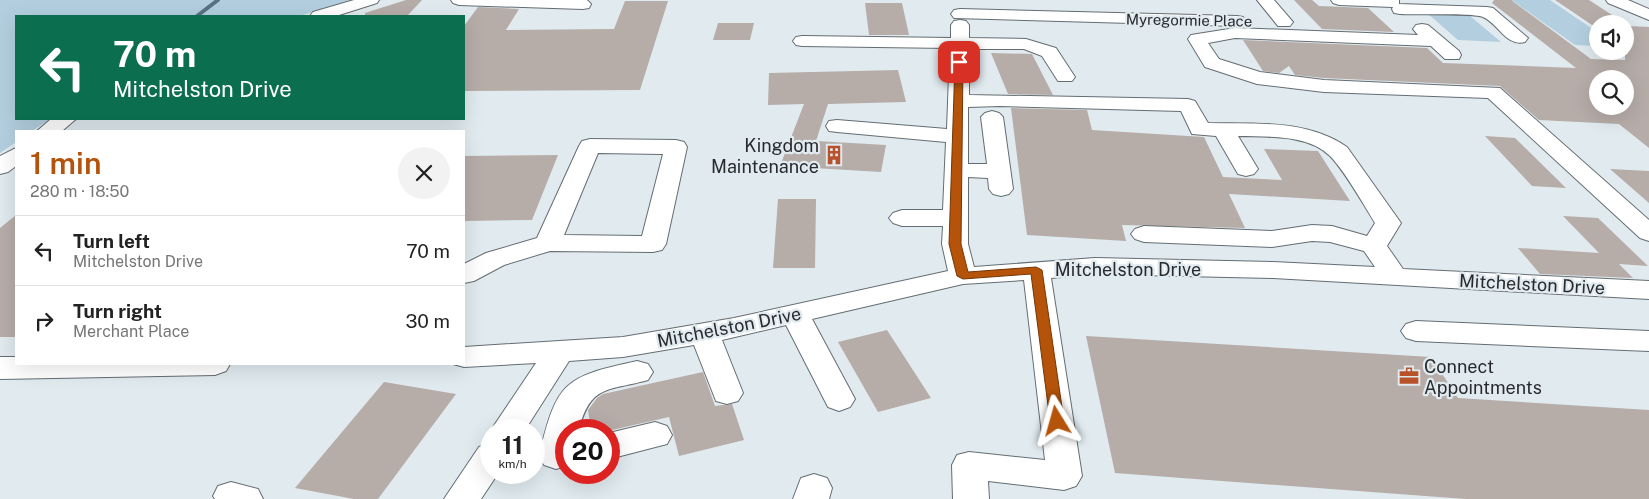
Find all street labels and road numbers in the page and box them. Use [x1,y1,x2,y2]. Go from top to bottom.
street label: Myregormie Place [1126,10,1252,30]
street label: Mitchelston Drive [1055,259,1201,280]
street label: Mitchelston Drive [1458,270,1606,298]
street label: Mitchelston Drive [655,303,803,351]

